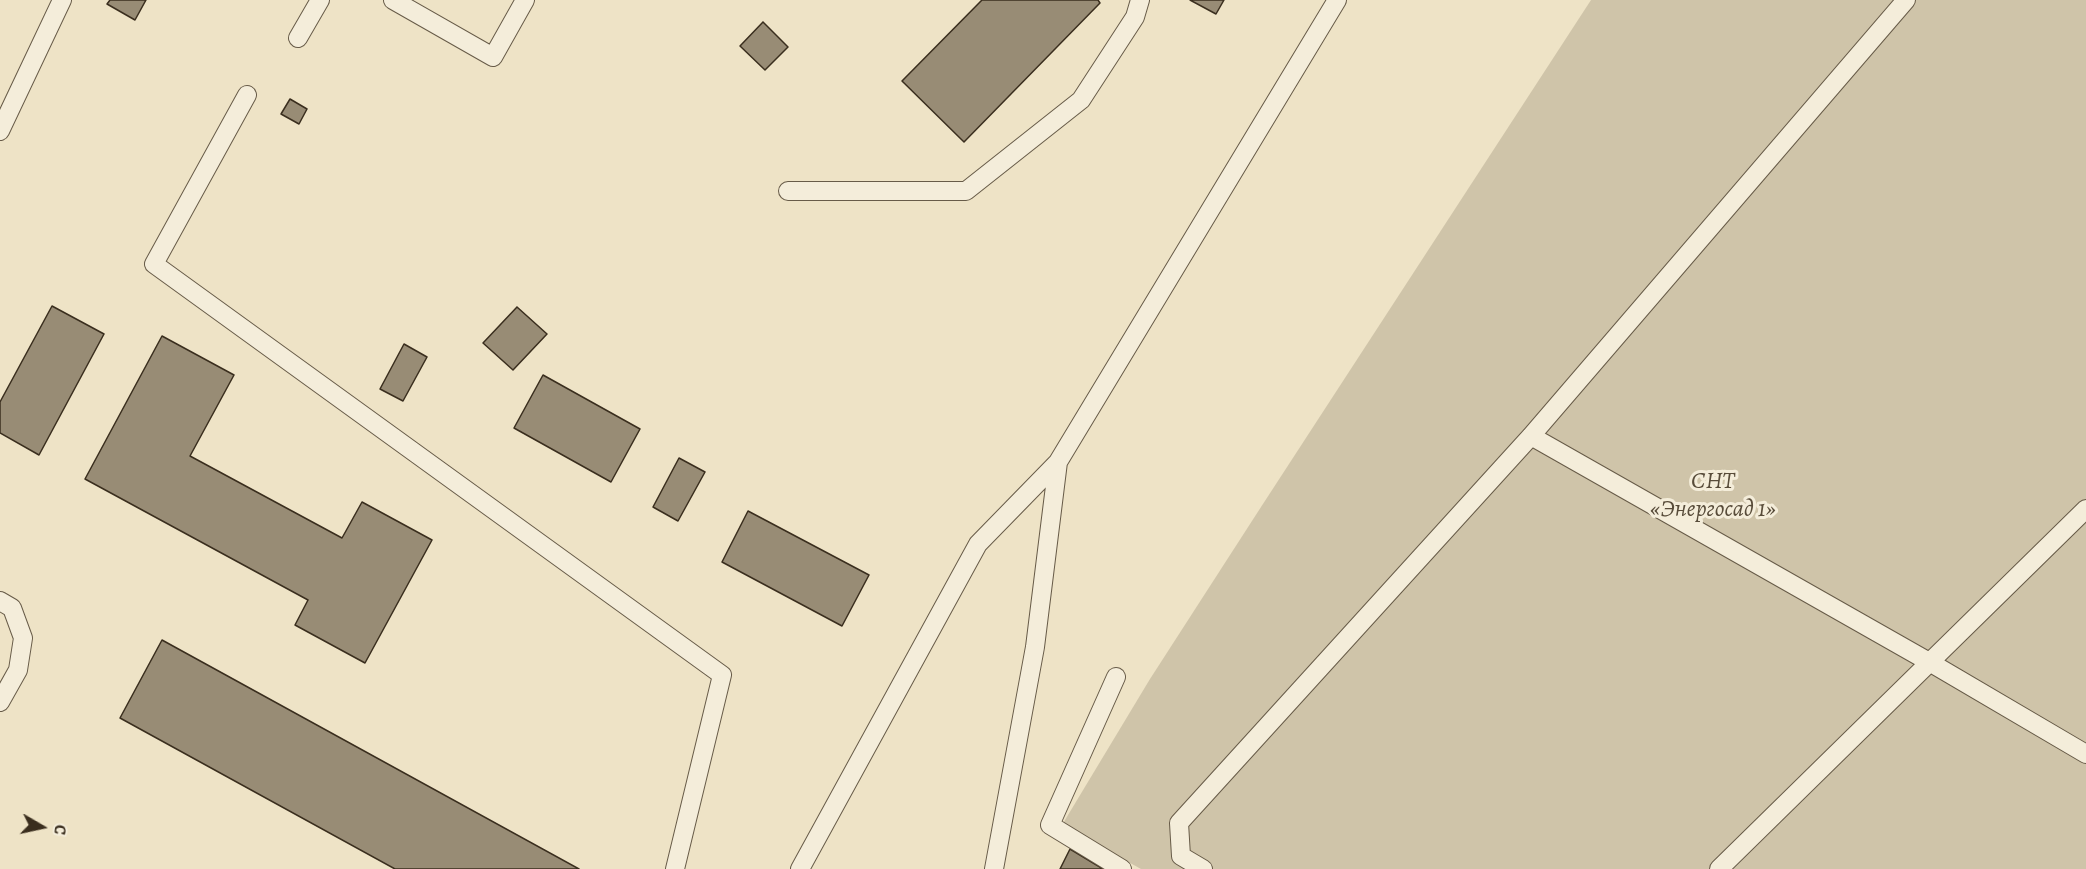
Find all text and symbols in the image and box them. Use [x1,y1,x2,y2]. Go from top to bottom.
park label: СНТ «Энергосад 1» [1650,468,1776,524]
north arrow [12,797,72,857]
text: С [48,823,71,836]

